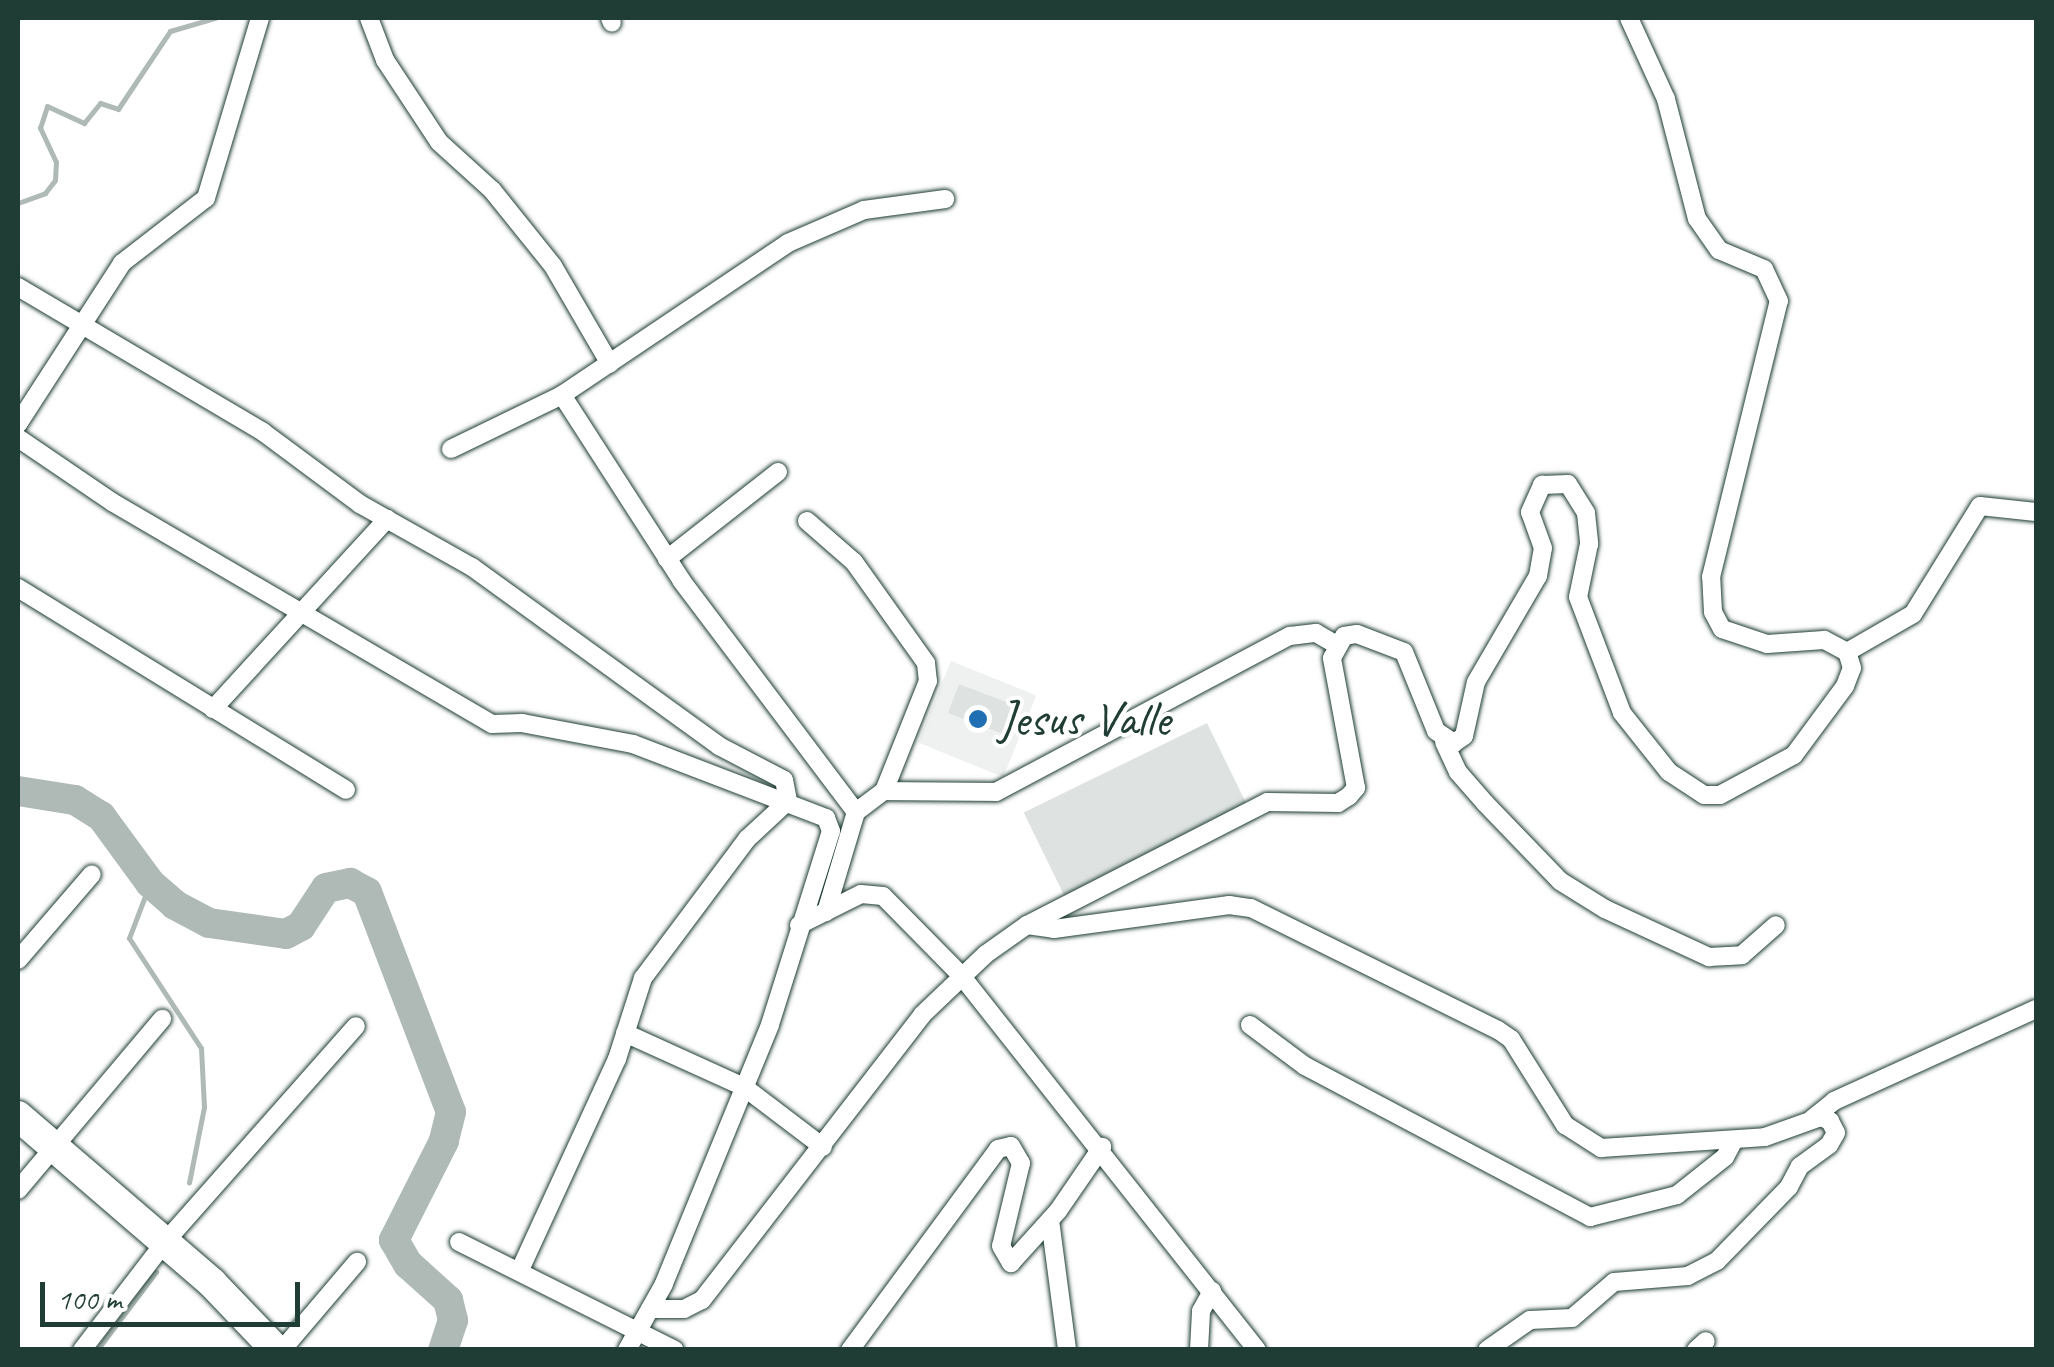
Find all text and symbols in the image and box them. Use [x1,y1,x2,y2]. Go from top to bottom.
place label: Jesus Valle [998,689,1171,749]
marker: Jesus Valle [967,708,989,730]
scale bar [45,1262,305,1324]
text: 100 m [57,1280,122,1318]

